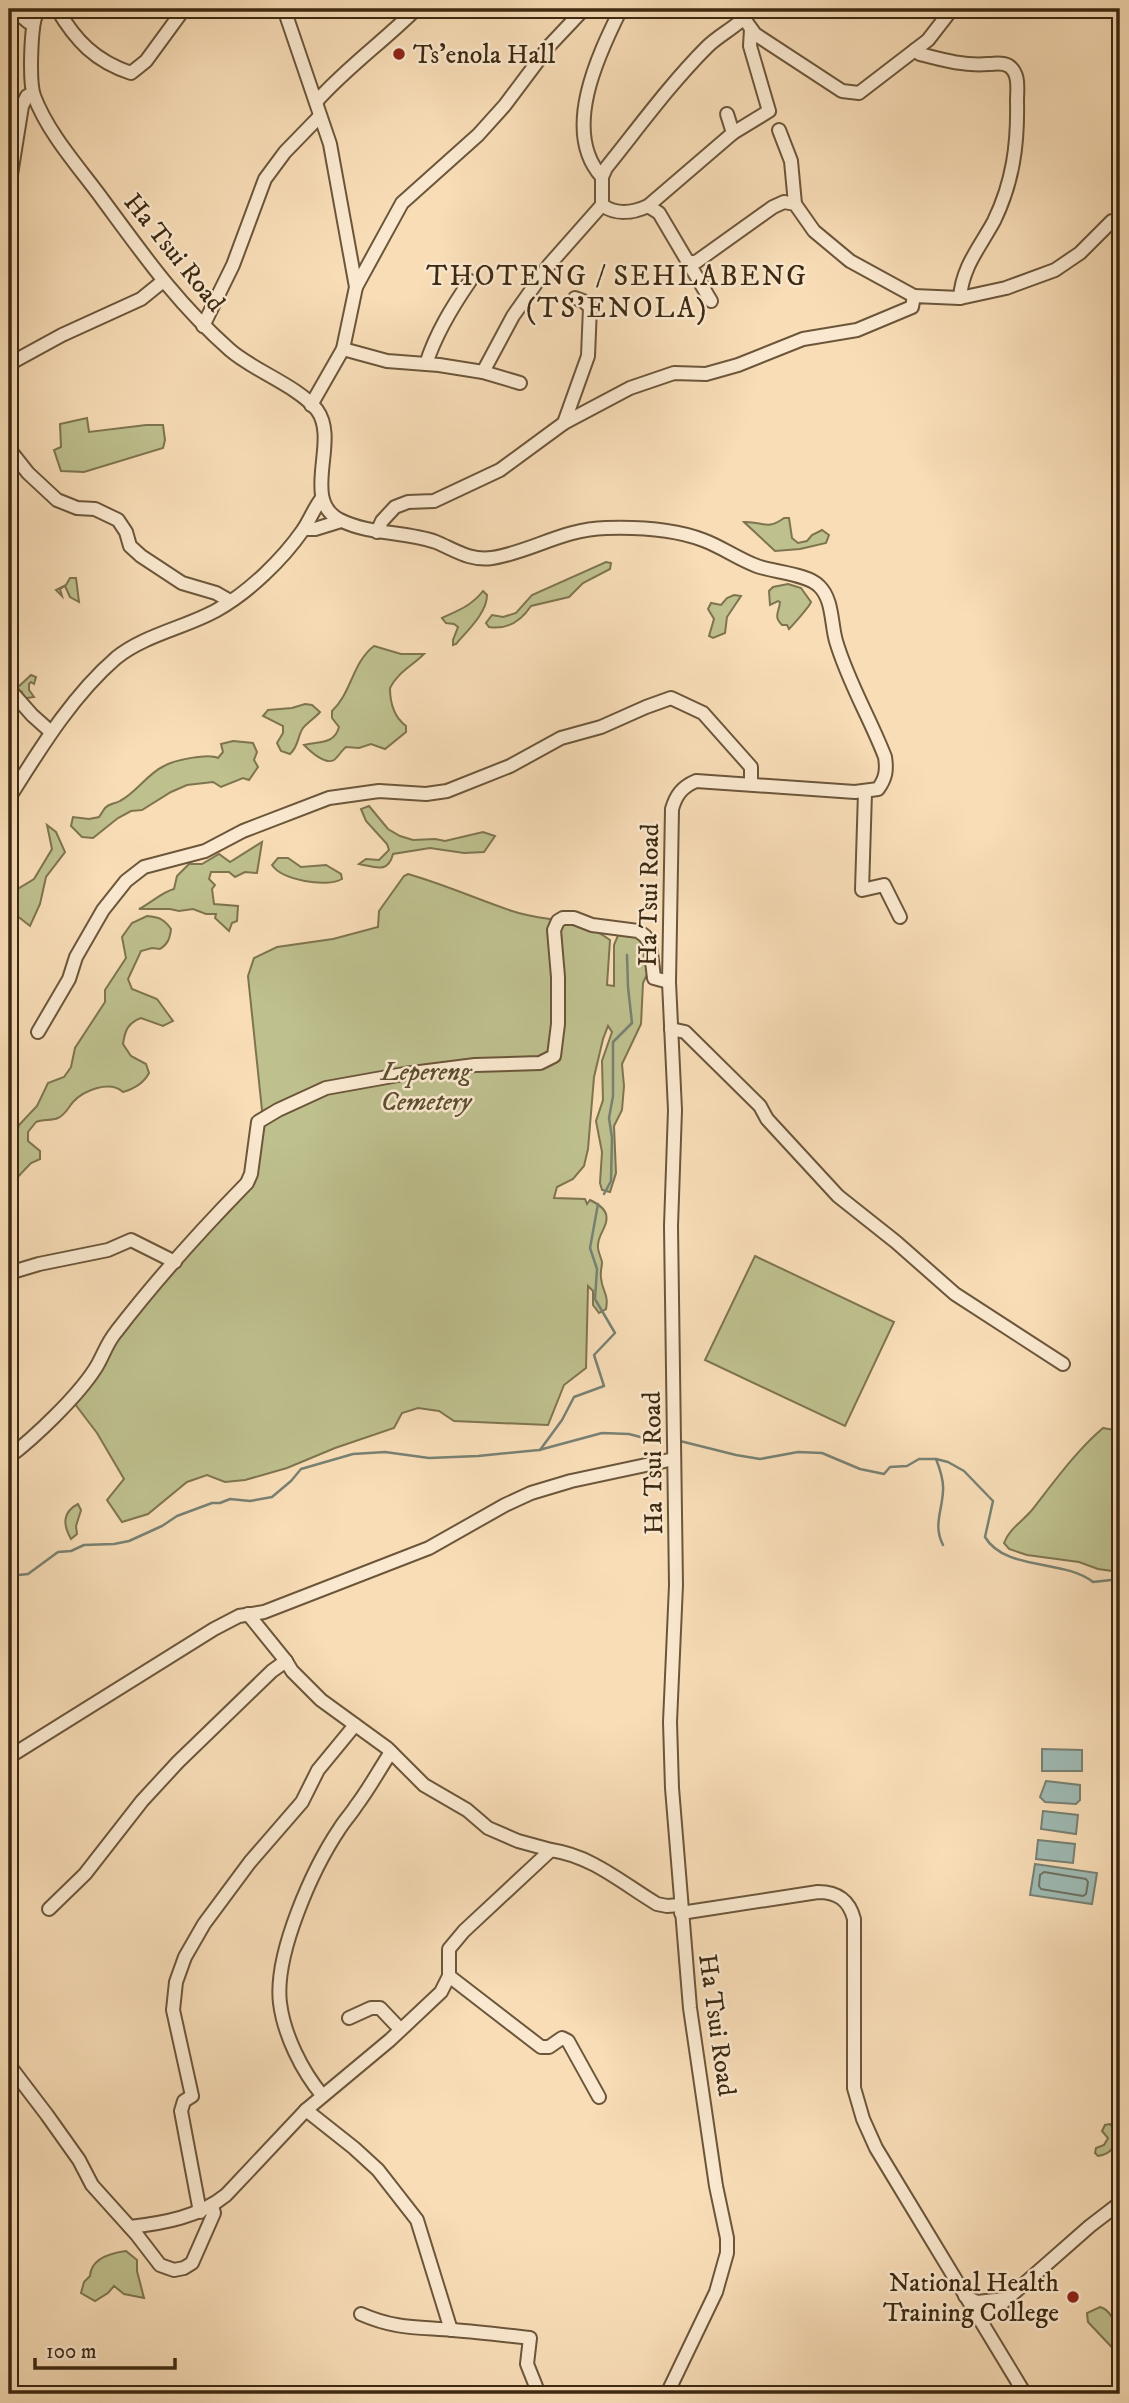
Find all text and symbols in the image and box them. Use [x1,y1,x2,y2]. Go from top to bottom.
place label: Ts'enola Hall [413,39,555,72]
marker: Ts'enola Hall [391,46,407,62]
street label: Ha Tsui Road [116,187,232,319]
district label: THOTENG / SEHLABENG (TS'ENOLA) [426,259,808,326]
street label: Ha Tsui Road [632,823,667,967]
park label: Lepereng Cemetery [379,1056,473,1119]
street label: Ha Tsui Road [636,1391,671,1535]
street label: Ha Tsui Road [690,1952,743,2098]
place label: National Health Training College [883,2267,1059,2330]
marker: National Health Training College [1065,2289,1081,2305]
scale bar [35,2326,175,2370]
text: 100 m [46,2339,97,2365]

